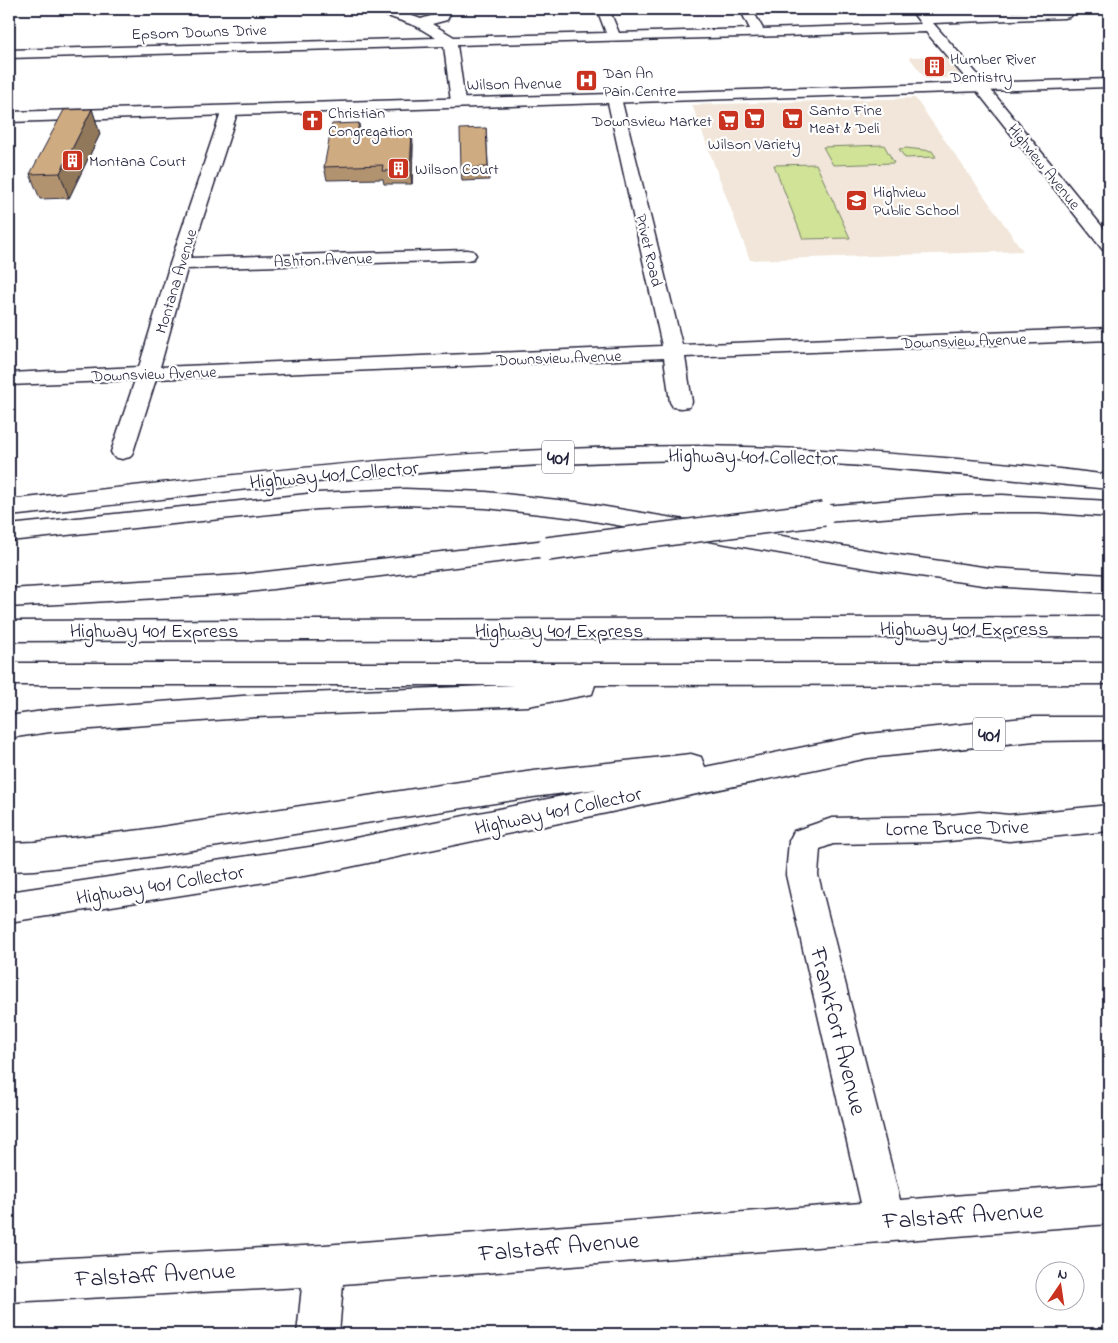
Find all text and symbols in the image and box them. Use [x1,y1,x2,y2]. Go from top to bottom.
street label: Epsom Downs Drive [131,19,268,47]
place label: Humber River Dentistry [949,48,1036,90]
building icon: Humber River Dentistry [922,55,946,79]
place label: Dan An Pain Centre [602,62,677,104]
hospital icon: Dan An Pain Centre [575,69,599,93]
street label: Wilson Avenue [466,72,563,98]
place label: Santo Fine Meat & Deli [809,99,883,141]
place label: Christian Congregation [328,102,413,144]
supermarket icon: Santo Fine Meat & Deli [781,106,805,130]
supermarket icon: Wilson Variety [742,107,766,131]
supermarket icon: Downsview Market [716,108,740,132]
church icon: Christian Congregation [300,109,324,133]
place label: Downsview Market [591,110,713,134]
street label: Highview Avenue [1001,119,1086,216]
place label: Wilson Variety [708,133,800,157]
building icon: Montana Court [61,148,85,172]
place label: Montana Court [89,150,187,174]
building icon: Wilson Court [387,156,411,180]
place label: Wilson Court [415,158,499,182]
place label: Highview Public School [873,181,959,223]
school or university icon: Highview Public School [845,188,869,212]
street label: Privet Road [628,212,668,289]
street label: Montana Avenue [150,225,204,337]
street label: Ashton Avenue [273,247,374,275]
street label: Downsview Avenue [900,328,1028,356]
street label: Downsview Avenue [495,345,623,373]
street label: Downsview Avenue [90,361,218,389]
road number: 401 [542,441,574,474]
street label: Highway 401 Collector [668,443,839,475]
street label: Highway 401 Collector [248,455,421,499]
street label: Highway 401 Express [880,616,1048,646]
street label: Highway 401 Express [70,618,238,648]
street label: Highway 401 Express [475,618,643,648]
road number: 401 [973,718,1005,751]
street label: Highway 401 Collector [472,780,646,845]
street label: Lorne Bruce Drive [885,814,1029,845]
street label: Highway 401 Collector [74,859,247,915]
street label: Frankfort Avenue [799,943,874,1119]
street label: Falstaff Avenue [881,1194,1045,1241]
street label: Falstaff Avenue [477,1224,641,1273]
street label: Falstaff Avenue [73,1255,237,1298]
north arrow [1036,1260,1086,1310]
text: N [1056,1264,1070,1286]

